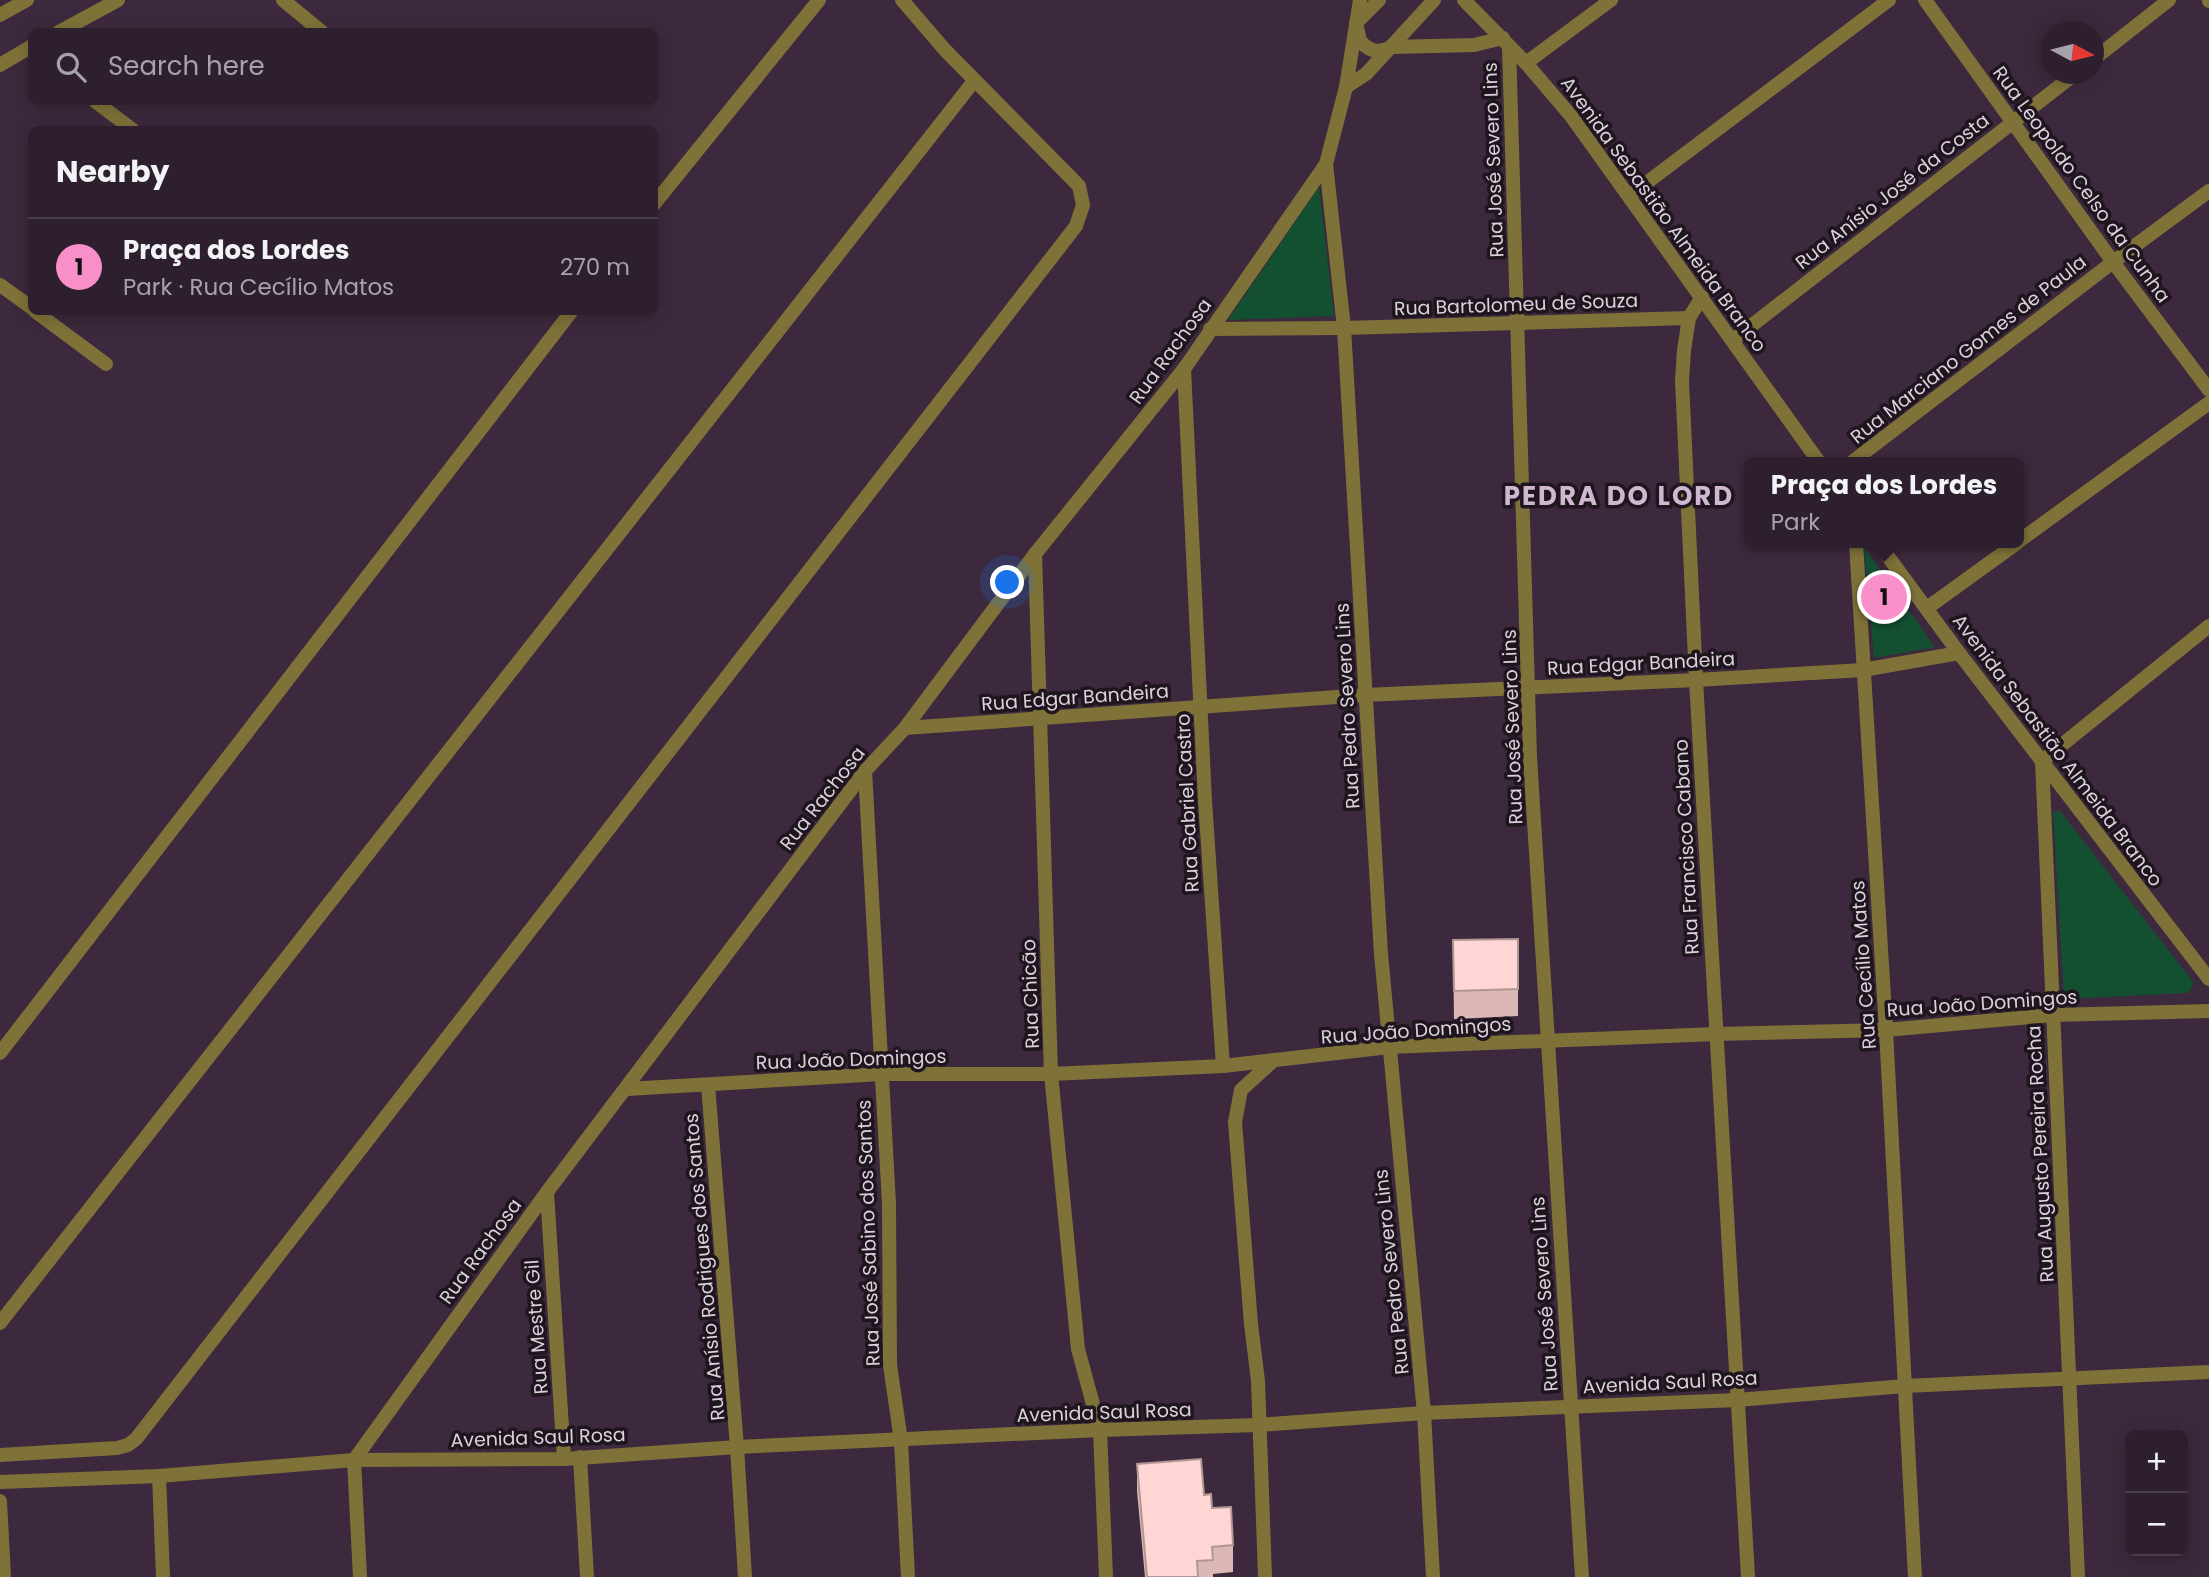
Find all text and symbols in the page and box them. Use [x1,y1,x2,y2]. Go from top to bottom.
north arrow [2041,21,2104,84]
search box [28,28,658,105]
icon: search [52,48,90,86]
text: Search here [108,48,265,84]
street label: Rua Leopoldo Celso da Cunha [1986,60,2177,308]
street label: Rua José Severo Lins [1477,62,1510,258]
street label: Avenida Sebastião Almeida Branco [1554,71,1773,358]
street label: Rua Anísio José da Costa [1790,107,1995,276]
text: Nearby [56,150,170,193]
text: Praça dos Lordes [123,232,349,268]
street label: Rua Marciano Gomes de Paula [1845,249,2092,450]
text: 1 [75,251,83,283]
text: 270 m [560,251,630,283]
text: Park · Rua Cecílio Matos [123,271,394,303]
street label: Rua Bartolomeu de Souza [1393,287,1639,322]
street label: Rua Rachosa [1123,293,1218,410]
popup [1744,457,2024,548]
text: Praça dos Lordes [1771,467,1997,503]
district label: PEDRA DO LORD [1504,478,1734,514]
text: Park [1771,506,1820,538]
your location [990,565,1024,599]
pin: 1 [1861,571,1907,623]
street label: Rua Pedro Severo Lins [1329,602,1366,810]
street label: Avenida Sebastião Almeida Branco [1946,609,2169,892]
street label: Rua José Severo Lins [1496,629,1529,825]
street label: Rua Edgar Bandeira [1546,645,1736,682]
street label: Rua Edgar Bandeira [980,677,1170,718]
street label: Rua Gabriel Castro [1169,713,1206,893]
street label: Rua Francisco Cabano [1667,739,1706,955]
street label: Rua Rachosa [773,741,871,856]
street label: Rua Cecílio Matos [1844,880,1883,1050]
street label: Rua Chicão [1015,939,1046,1049]
street label: Rua João Domingos [1886,983,2078,1024]
street label: Rua João Domingos [1320,1010,1512,1051]
street label: Rua Augusto Pereira Rocha [2020,1025,2061,1283]
street label: Rua João Domingos [755,1043,947,1076]
street label: Rua José Sabino dos Santos [850,1099,887,1367]
street label: Rua Anísio Rodrigues dos Santos [678,1112,731,1422]
street label: Rua Pedro Severo Lins [1367,1168,1416,1376]
street label: Rua Rachosa [433,1193,528,1310]
street label: Rua José Severo Lins [1524,1196,1565,1392]
street label: Rua Mestre Gil [518,1259,555,1395]
street label: Avenida Saul Rosa [1582,1364,1758,1401]
street label: Avenida Saul Rosa [1016,1396,1192,1429]
street label: Avenida Saul Rosa [450,1421,626,1454]
map controls [2125,1430,2188,1556]
button: + [2125,1430,2188,1493]
button: − [2125,1493,2188,1556]

